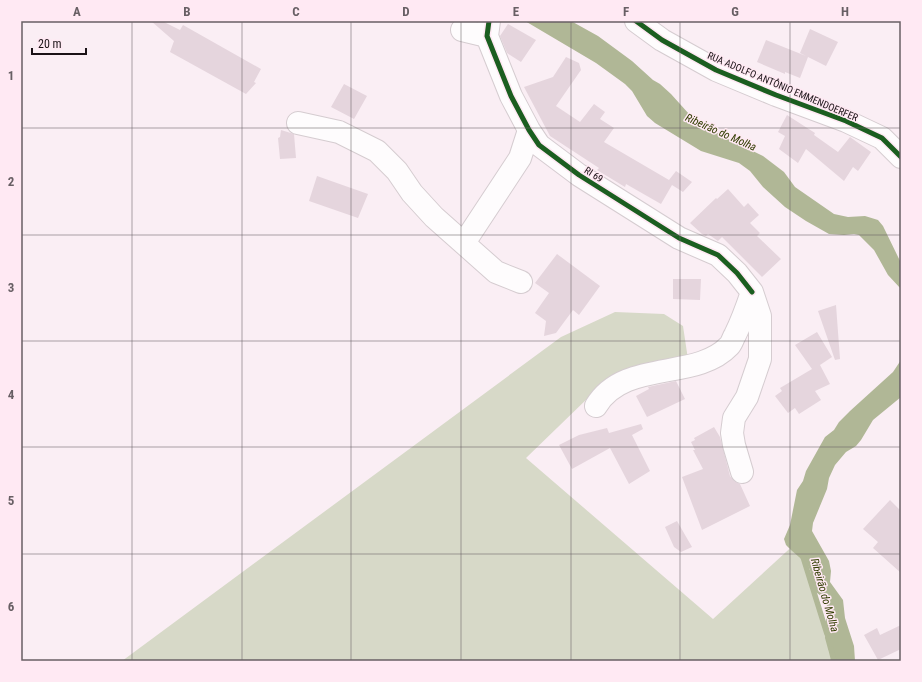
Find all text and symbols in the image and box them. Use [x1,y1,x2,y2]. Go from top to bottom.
text: A [73,4,81,19]
text: B [183,4,191,19]
text: C [292,4,300,19]
text: D [402,4,410,19]
text: E [513,4,520,19]
text: F [623,4,629,19]
text: G [731,4,739,19]
text: H [841,4,849,19]
scale bar [32,30,86,56]
text: 20 m [38,37,62,51]
street label: RUA ADOLFO ANTÔNIO EMMENDOERFER [706,49,861,124]
text: 1 [8,68,14,83]
water label: Ribeirão do Molha [683,111,758,154]
street label: RI 69 [582,164,605,185]
text: 2 [8,174,15,189]
text: 3 [8,280,14,295]
text: 4 [8,387,15,402]
text: 5 [8,493,15,508]
water label: Ribeirão do Molha [808,557,841,634]
text: 6 [8,599,15,614]

